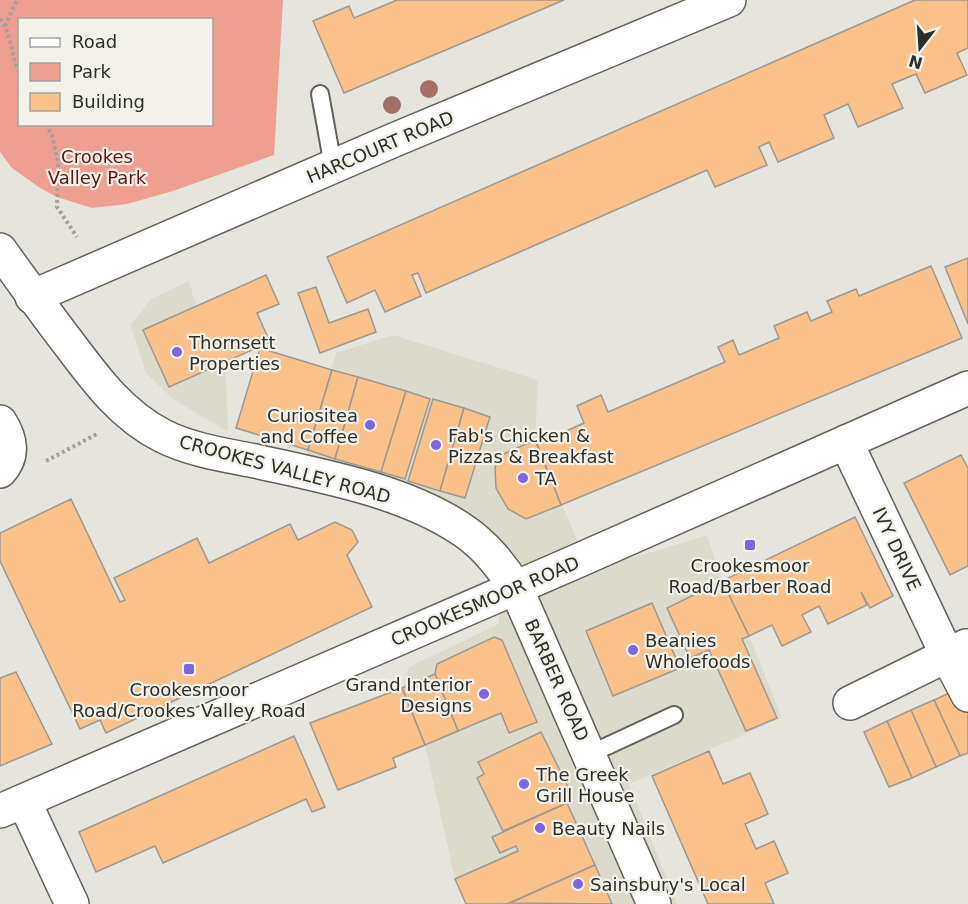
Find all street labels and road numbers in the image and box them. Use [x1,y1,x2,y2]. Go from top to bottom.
street label: HARCOURT ROAD [303,107,457,187]
street label: CROOKES VALLEY ROAD [177,431,393,507]
street label: IVY DRIVE [869,504,925,594]
street label: CROOKESMOOR ROAD [388,552,582,650]
street label: BARBER ROAD [521,616,593,744]

